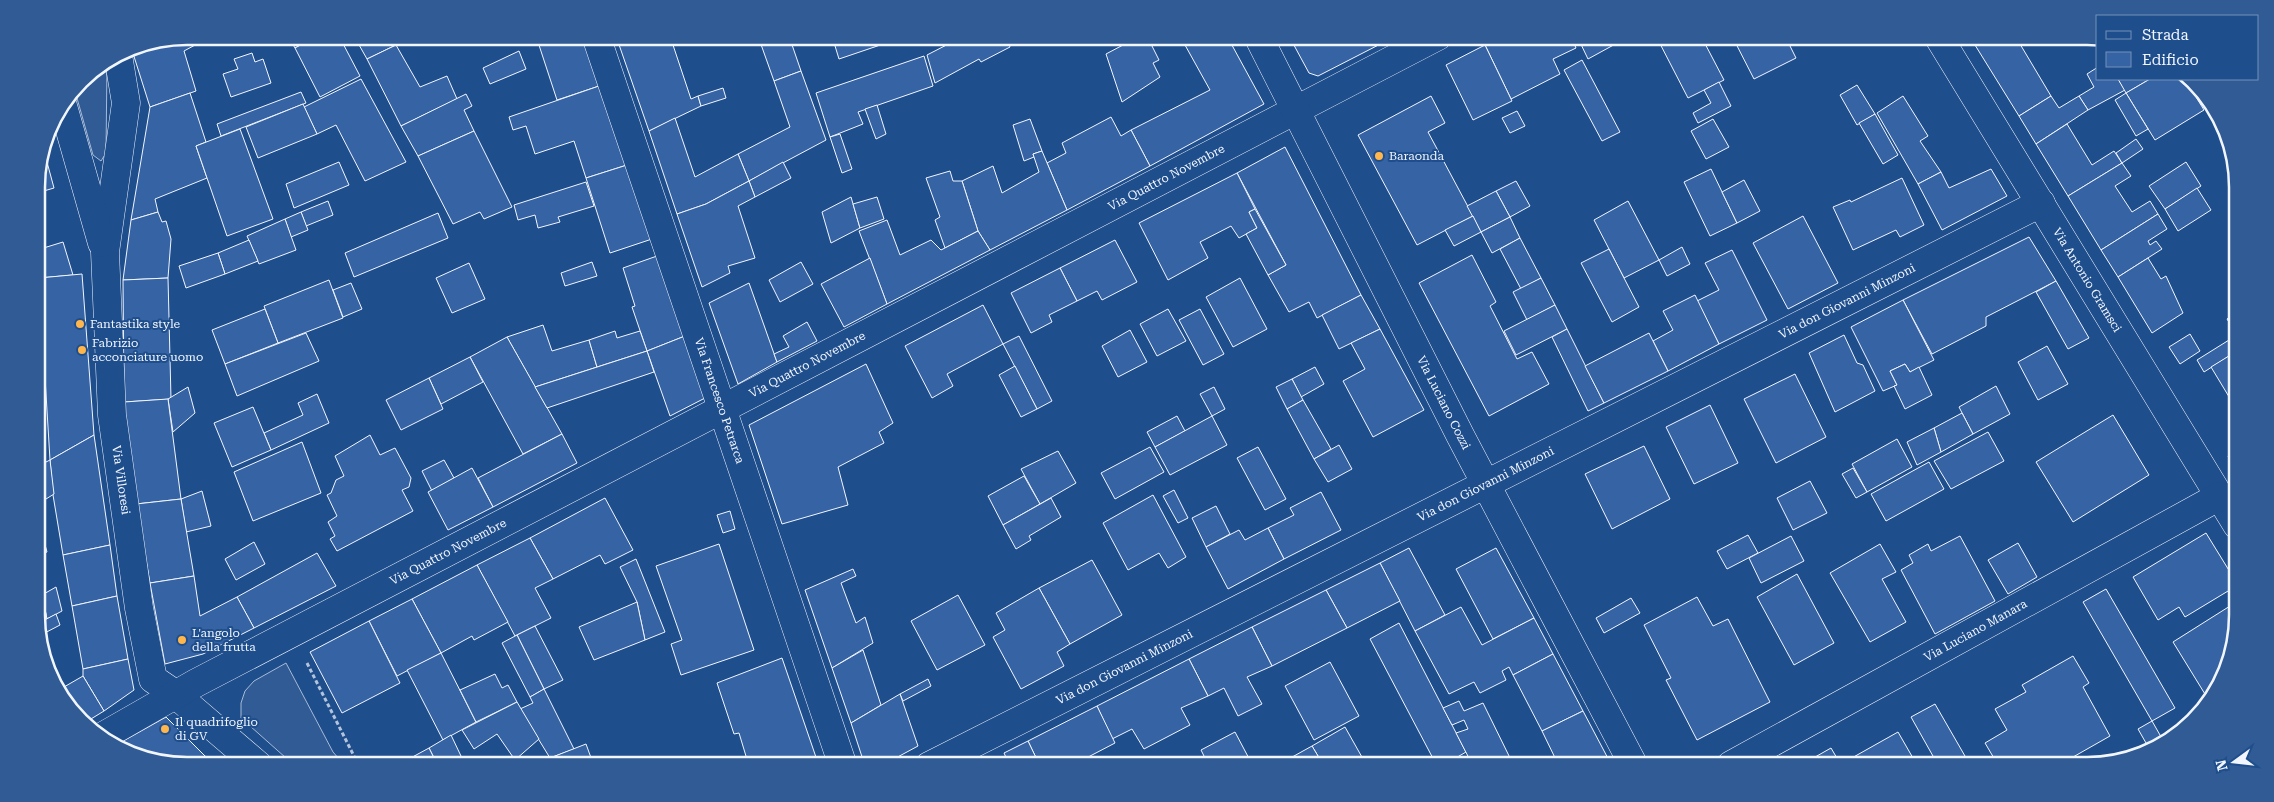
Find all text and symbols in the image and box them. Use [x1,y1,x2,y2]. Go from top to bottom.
legend [2096,15,2259,80]
text: Strada [2142,26,2189,44]
text: Edificio [2142,51,2199,69]
street label: Via Quattro Novembre [1106,141,1227,214]
place label: Baraonda [1389,149,1444,163]
marker: Baraonda [1373,150,1385,162]
street label: Via Antonio Gramsci [2050,225,2124,335]
street label: Via don Giovanni Minzoni [1776,261,1918,342]
place label: Fantastika style [90,317,181,331]
marker: Fantastika style [74,318,86,330]
street label: Via Quattro Novembre [747,328,868,401]
place label: Fabrizio acconciature uomo [92,336,203,364]
street label: Via Francesco Petrarca [692,336,747,466]
marker: Fabrizio acconciature uomo [76,344,88,356]
street label: Via Luciano Cozzi [1414,354,1473,452]
street label: Via don Giovanni Minzoni [1415,444,1556,525]
street label: Via Villoresi [109,445,133,516]
street label: Via Quattro Novembre [387,515,509,588]
street label: Via Luciano Manara [1922,596,2030,664]
place label: L'angolo della frutta [192,626,256,654]
street label: Via don Giovanni Minzoni [1054,627,1195,707]
marker: L'angolo della frutta [176,634,188,646]
place label: Il quadrifoglio di GV [175,715,258,743]
marker: Il quadrifoglio di GV [159,723,171,735]
north arrow [2209,737,2259,787]
text: N [2212,758,2231,773]

